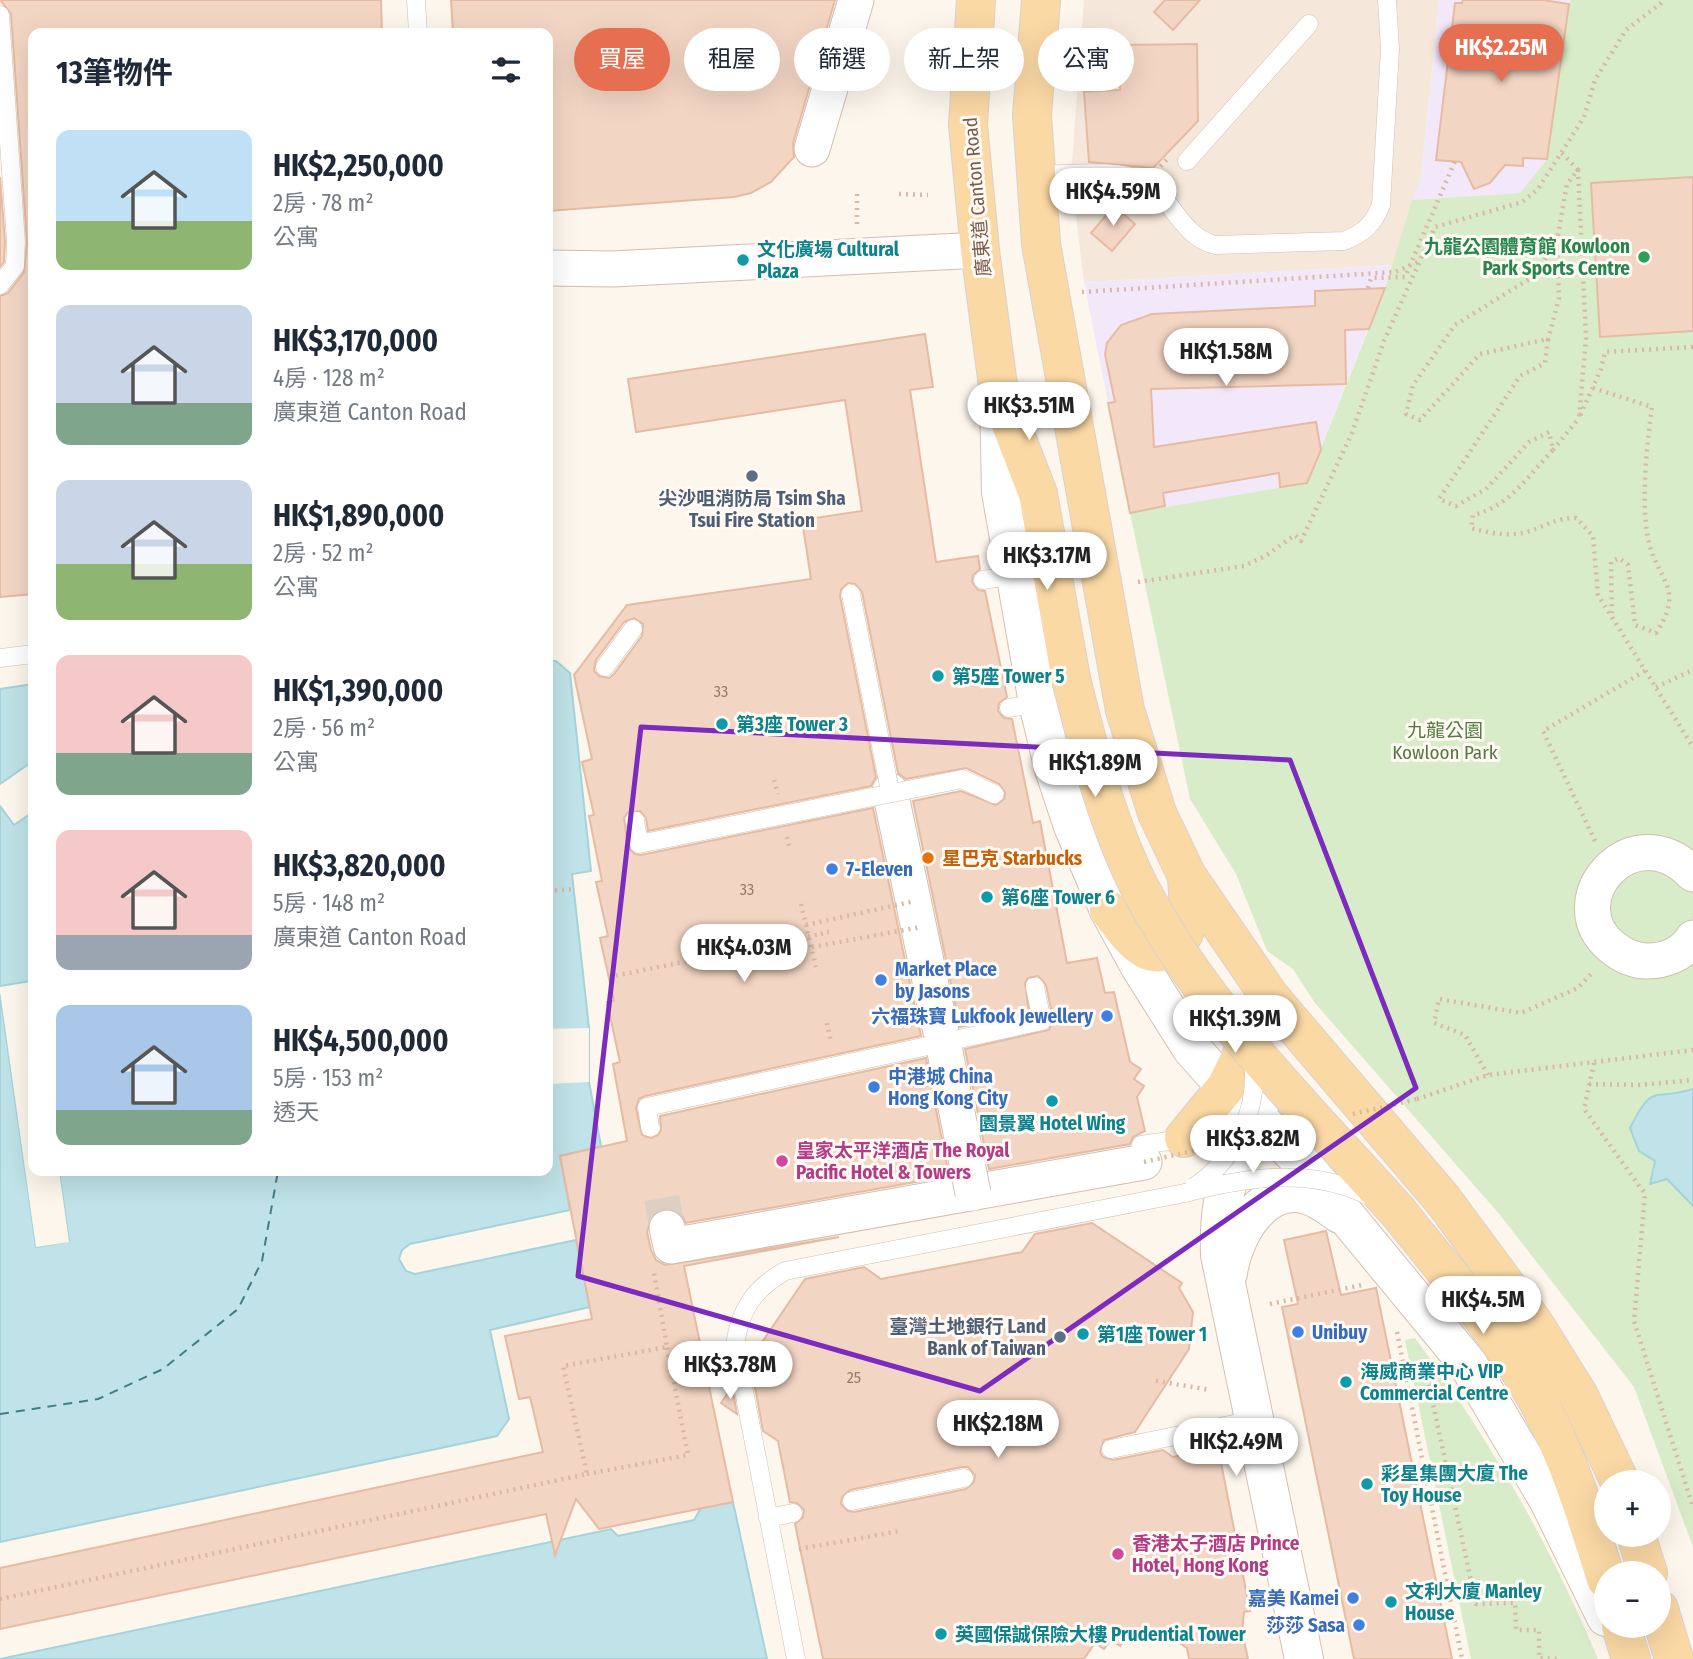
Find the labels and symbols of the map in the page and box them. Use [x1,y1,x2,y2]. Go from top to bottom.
pin: HK$2.25M [1429,24,1573,84]
street label: 廣東道 Canton Road [959,116,995,278]
pin: HK$4.59M [1041,168,1185,228]
place label: 九龍公園體育館 Kowloon Park Sports Centre [1424,235,1630,280]
place label: 文化廣場 Cultural Plaza [757,238,900,283]
marker: 九龍公園體育館 Kowloon Park Sports Centre [1636,249,1652,265]
marker: 文化廣場 Cultural Plaza [735,252,751,268]
pin: HK$1.58M [1154,328,1298,388]
pin: HK$3.51M [957,382,1101,442]
marker: 尖沙咀消防局 Tsim Sha Tsui Fire Station [744,468,760,484]
place label: 尖沙咀消防局 Tsim Sha Tsui Fire Station [658,487,846,532]
pin: HK$3.17M [975,532,1119,592]
place label: 第5座 Tower 5 [952,665,1065,688]
marker: 第5座 Tower 5 [930,668,946,684]
house number: 33 [714,682,728,701]
place label: 第3座 Tower 3 [736,713,848,736]
marker: 第3座 Tower 3 [714,716,730,732]
park label: 九龍公園 Kowloon Park [1392,719,1498,764]
pin: HK$1.89M [1023,740,1167,799]
place label: 星巴克 Starbucks [942,847,1083,870]
marker: 星巴克 Starbucks [920,850,936,866]
place label: 7-Eleven [846,858,913,881]
marker: 7-Eleven [824,861,840,877]
house number: 33 [740,880,754,899]
place label: 第6座 Tower 6 [1001,886,1115,909]
marker: 第6座 Tower 6 [979,889,995,905]
pin: HK$4.03M [672,925,816,984]
place label: Market Place by Jasons [895,958,997,1003]
marker: Market Place by Jasons [873,972,889,988]
pin: HK$1.39M [1163,996,1307,1055]
place label: 六福珠寶 Lukfook Jewellery [871,1005,1094,1028]
marker: 六福珠寶 Lukfook Jewellery [1099,1008,1115,1024]
place label: 中港城 China Hong Kong City [888,1065,1009,1110]
marker: 中港城 China Hong Kong City [866,1079,882,1095]
marker: 園景翼 Hotel Wing [1044,1093,1060,1109]
place label: 園景翼 Hotel Wing [979,1112,1126,1135]
pin: HK$3.82M [1181,1116,1325,1175]
place label: 皇家太平洋酒店 The Royal Pacific Hotel & Towers [796,1139,1010,1184]
marker: 皇家太平洋酒店 The Royal Pacific Hotel & Towers [774,1153,790,1169]
pin: HK$4.5M [1418,1276,1548,1336]
place label: 臺灣土地銀行 Land Bank of Taiwan [890,1315,1046,1360]
place label: Unibuy [1312,1321,1368,1344]
place label: 第1座 Tower 1 [1097,1323,1207,1346]
marker: Unibuy [1290,1324,1306,1340]
marker: 第1座 Tower 1 [1075,1326,1091,1342]
marker: 臺灣土地銀行 Land Bank of Taiwan [1052,1329,1068,1345]
pin: HK$3.78M [658,1342,802,1401]
place label: 海威商業中心 VIP Commercial Centre [1360,1360,1509,1405]
house number: 25 [847,1368,861,1387]
marker: 海威商業中心 VIP Commercial Centre [1338,1374,1354,1390]
pin: HK$2.18M [926,1400,1070,1460]
pin: HK$2.49M [1164,1418,1308,1478]
place label: 彩星集團大廈 The Toy House [1381,1462,1528,1507]
marker: 彩星集團大廈 The Toy House [1359,1476,1375,1492]
place label: 香港太子酒店 Prince Hotel, Hong Kong [1132,1532,1300,1577]
marker: 香港太子酒店 Prince Hotel, Hong Kong [1110,1546,1126,1562]
place label: 文利大廈 Manley House [1405,1580,1543,1625]
place label: 嘉美 Kamei [1248,1587,1339,1610]
marker: 嘉美 Kamei [1345,1590,1361,1606]
marker: 文利大廈 Manley House [1383,1594,1399,1610]
place label: 莎莎 Sasa [1266,1614,1345,1637]
marker: 莎莎 Sasa [1351,1617,1367,1633]
place label: 英國保誠保險大樓 Prudential Tower [955,1623,1247,1646]
marker: 英國保誠保險大樓 Prudential Tower [933,1626,949,1642]

